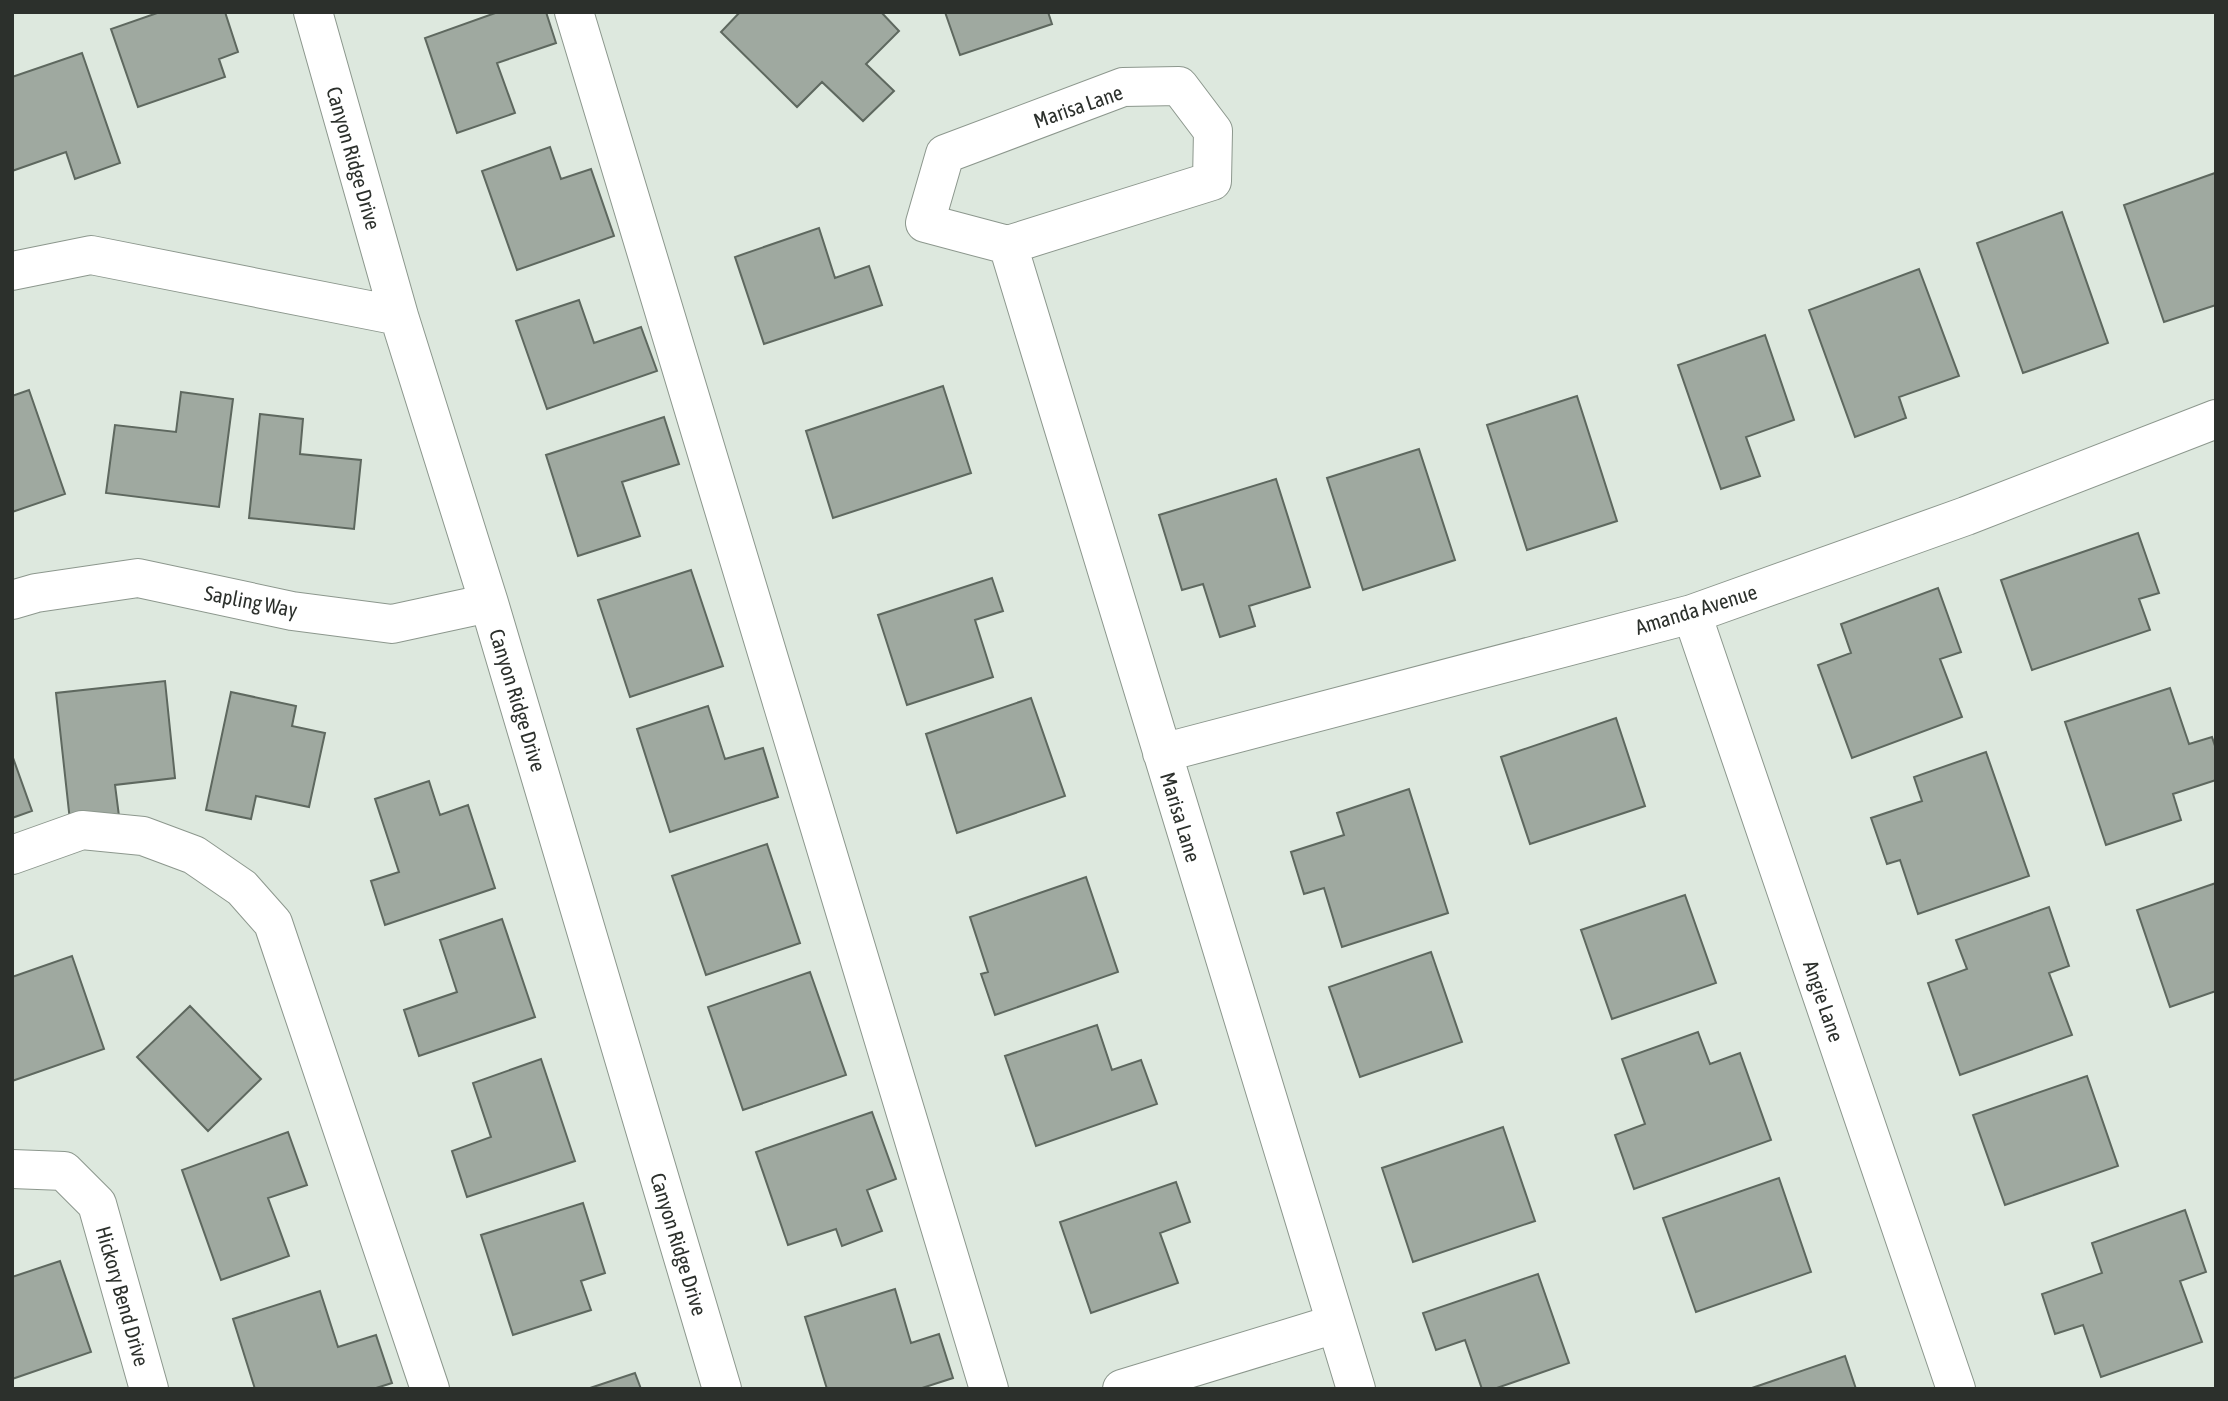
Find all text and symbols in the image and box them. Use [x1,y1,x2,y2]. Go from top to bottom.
street label: Marisa Lane [1030,80,1126,132]
street label: Canyon Ridge Drive [322,84,386,232]
street label: Amanda Avenue [1632,579,1760,639]
street label: Sapling Way [203,580,300,622]
street label: Canyon Ridge Drive [485,626,551,774]
street label: Marisa Lane [1156,769,1206,865]
street label: Angie Lane [1799,957,1849,1045]
street label: Canyon Ridge Drive [646,1170,712,1318]
street label: Hickory Bend Drive [92,1223,154,1369]

